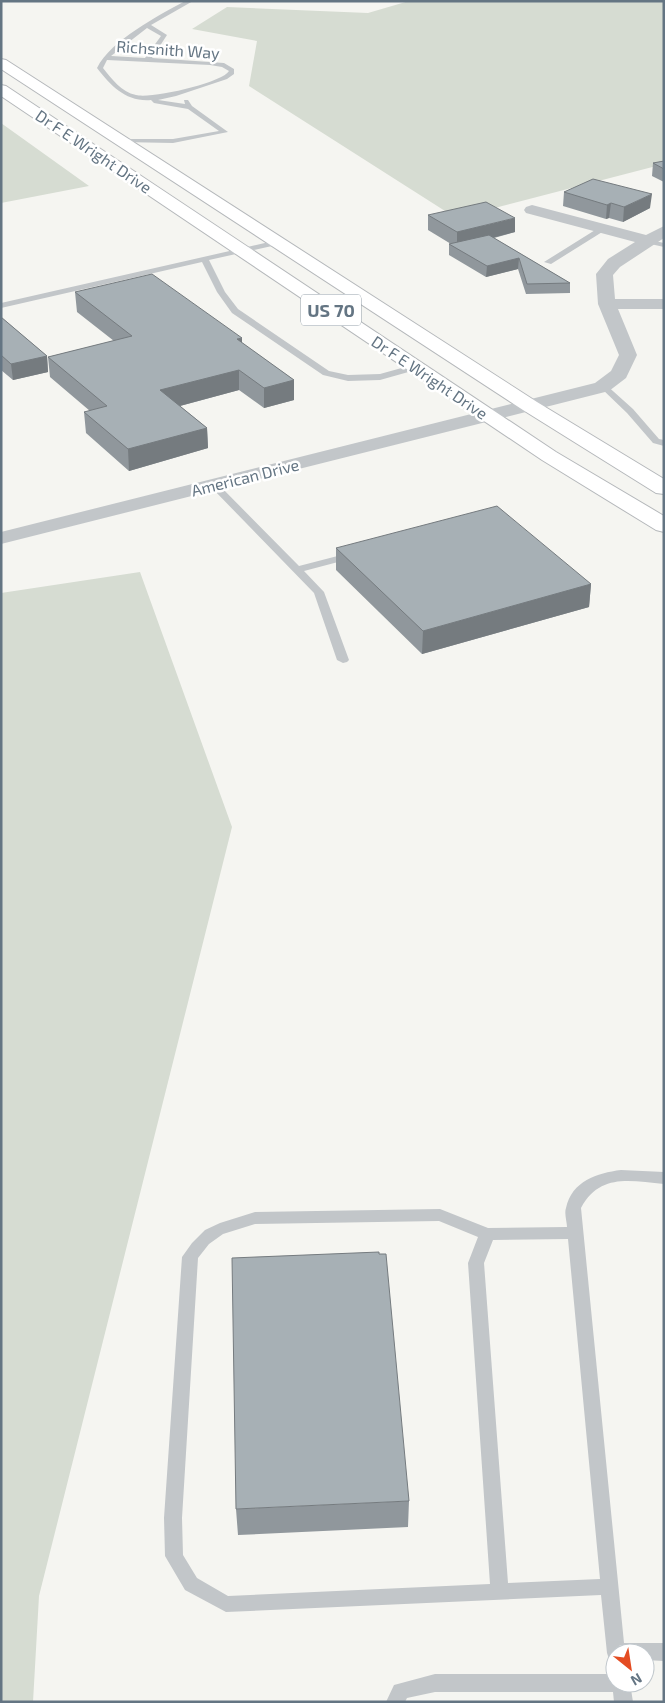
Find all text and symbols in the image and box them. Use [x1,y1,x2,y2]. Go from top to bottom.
street label: Richsnith Way [116,36,221,62]
street label: Dr F E Wright Drive [32,105,156,197]
road number: US 70 [301,294,361,326]
street label: Dr F E Wright Drive [368,331,492,423]
street label: American Drive [189,454,301,500]
north arrow [605,1643,655,1693]
text: N [628,1670,645,1690]

